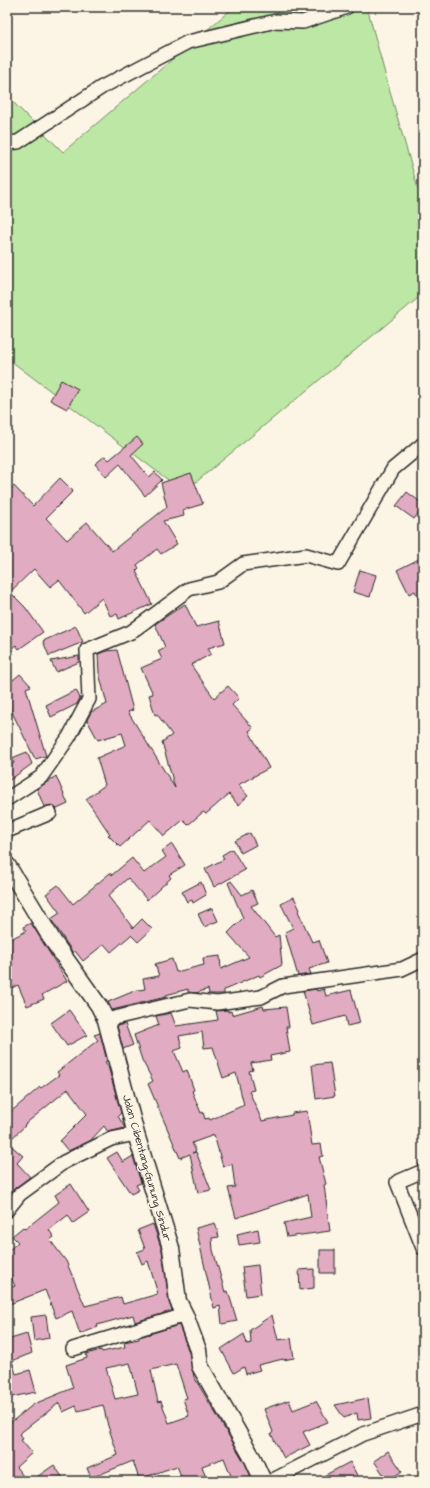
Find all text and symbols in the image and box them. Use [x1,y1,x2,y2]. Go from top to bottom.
street label: Jalan Cibentang–Gunung Sindur [118,1093,175,1243]

